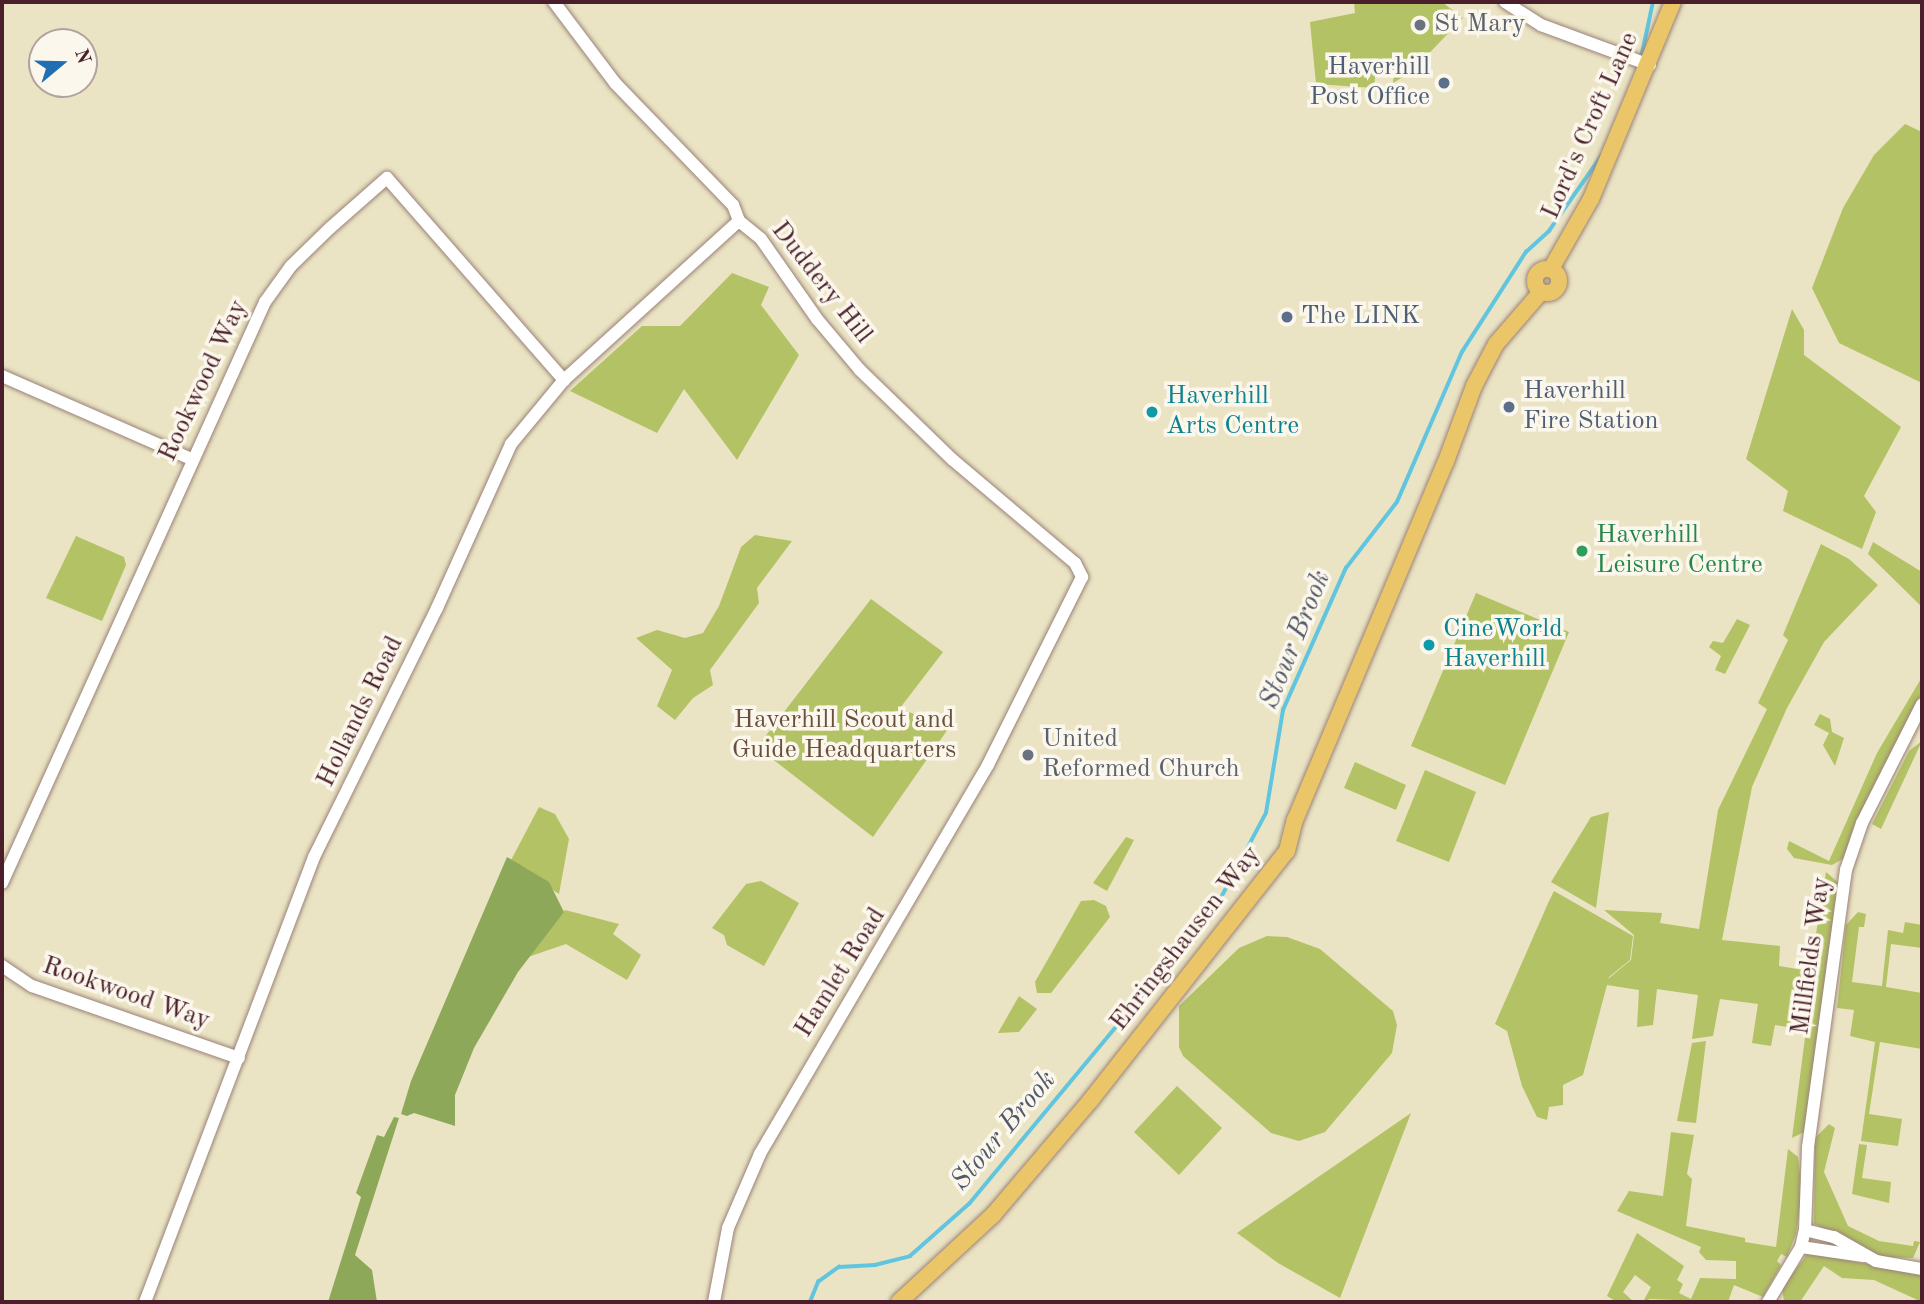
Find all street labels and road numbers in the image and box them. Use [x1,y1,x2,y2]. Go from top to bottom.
street label: Lord's Croft Lane [1536,28,1646,224]
street label: Duddery Hill [764,216,878,350]
street label: Rookwood Way [153,295,255,467]
street label: Hollands Road [311,631,411,793]
street label: Ehringshausen Way [1104,840,1268,1038]
street label: Millfields Way [1785,875,1839,1037]
street label: Hamlet Road [789,902,893,1044]
street label: Rookwood Way [38,951,214,1037]

